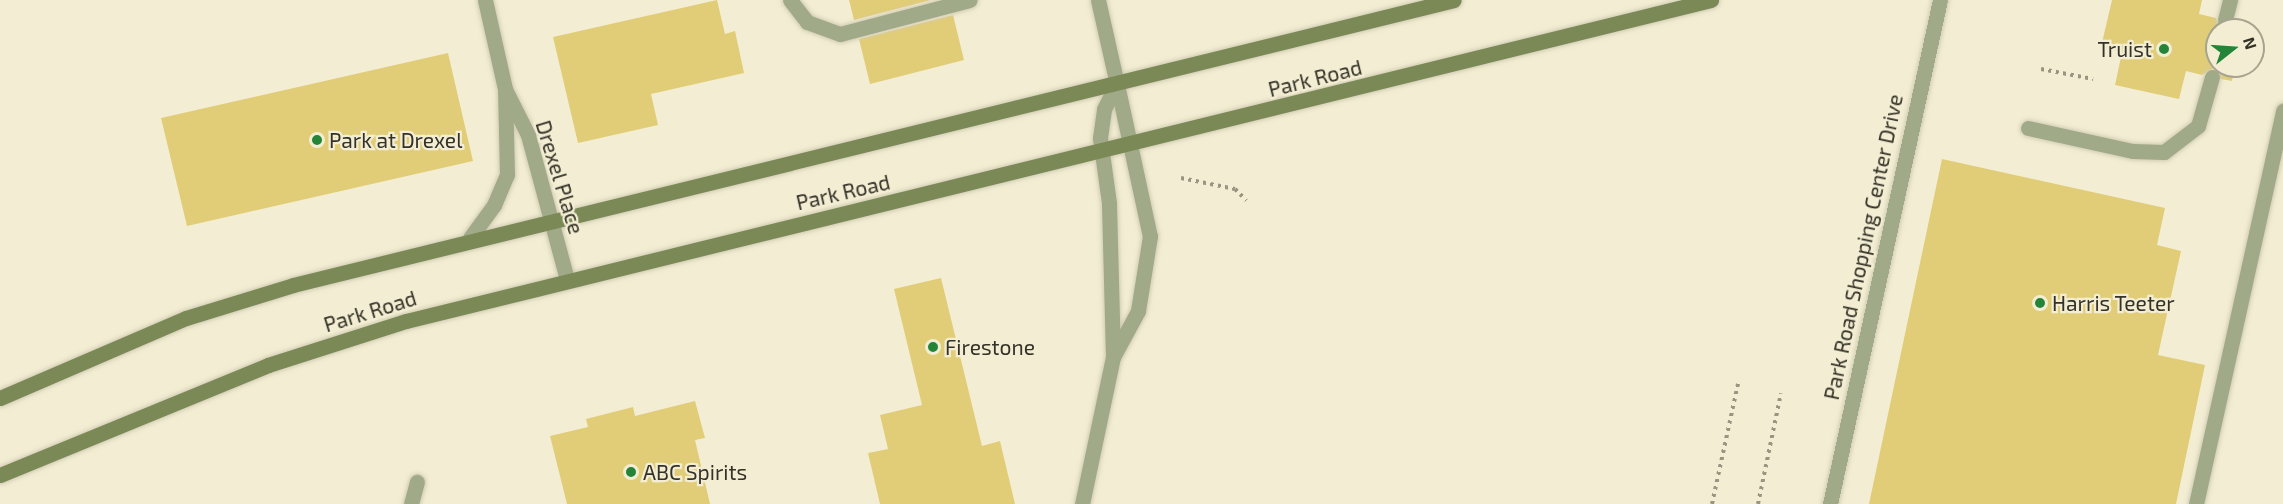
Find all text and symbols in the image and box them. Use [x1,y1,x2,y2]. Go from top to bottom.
north arrow [2205,18,2265,78]
text: N [2240,35,2262,51]
place label: Truist [2097,36,2152,62]
marker: Truist [2157,42,2171,56]
street label: Park Road [1265,54,1365,102]
street label: Park Road Shopping Center Drive [1818,92,1908,402]
street label: Drexel Place [531,117,589,237]
place label: Park at Drexel [329,127,463,153]
marker: Park at Drexel [310,133,324,147]
street label: Park Road [793,169,893,215]
street label: Park Road [320,285,420,337]
place label: Harris Teeter [2052,290,2175,316]
marker: Harris Teeter [2033,296,2047,310]
place label: Firestone [945,334,1035,360]
marker: Firestone [926,340,940,354]
place label: ABC Spirits [643,459,747,485]
marker: ABC Spirits [624,465,638,479]

